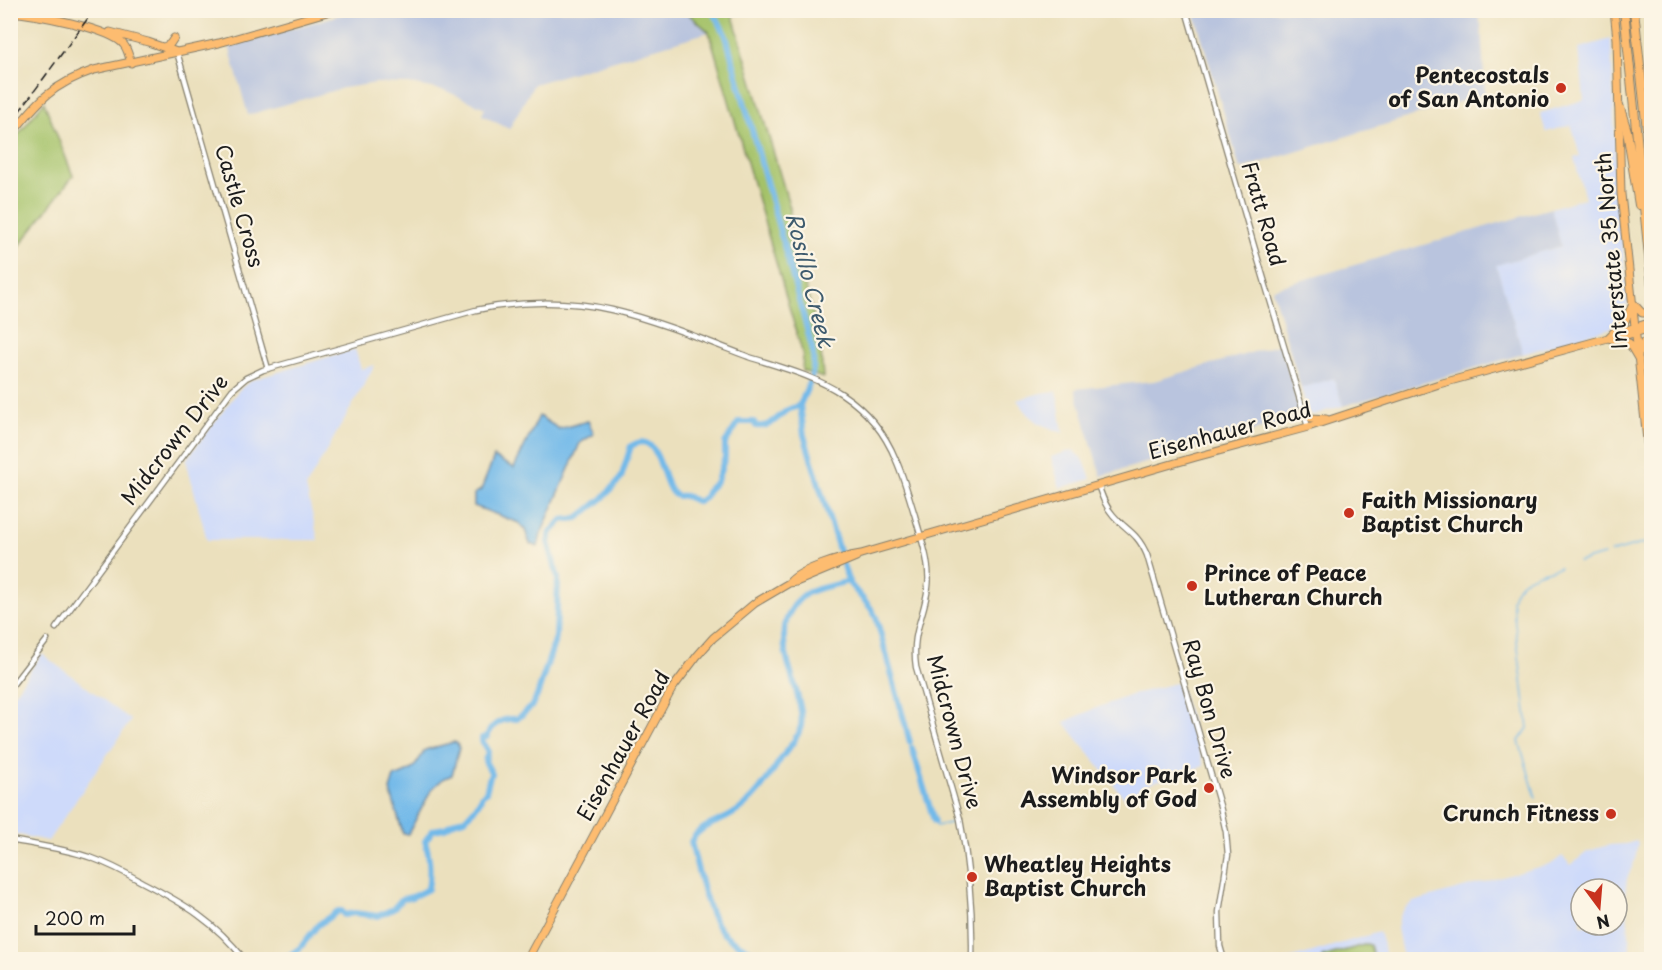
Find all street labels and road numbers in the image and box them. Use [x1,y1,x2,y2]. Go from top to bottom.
street label: Castle Cross [208,140,274,271]
street label: Interstate 35 North [1585,151,1635,351]
street label: Fratt Road [1235,157,1295,270]
street label: Midcrown Drive [112,367,235,511]
street label: Eisenhauer Road [1144,392,1315,466]
street label: Ray Bon Drive [1176,635,1246,782]
street label: Midcrown Drive [920,651,992,812]
street label: Eisenhauer Road [568,664,677,826]

